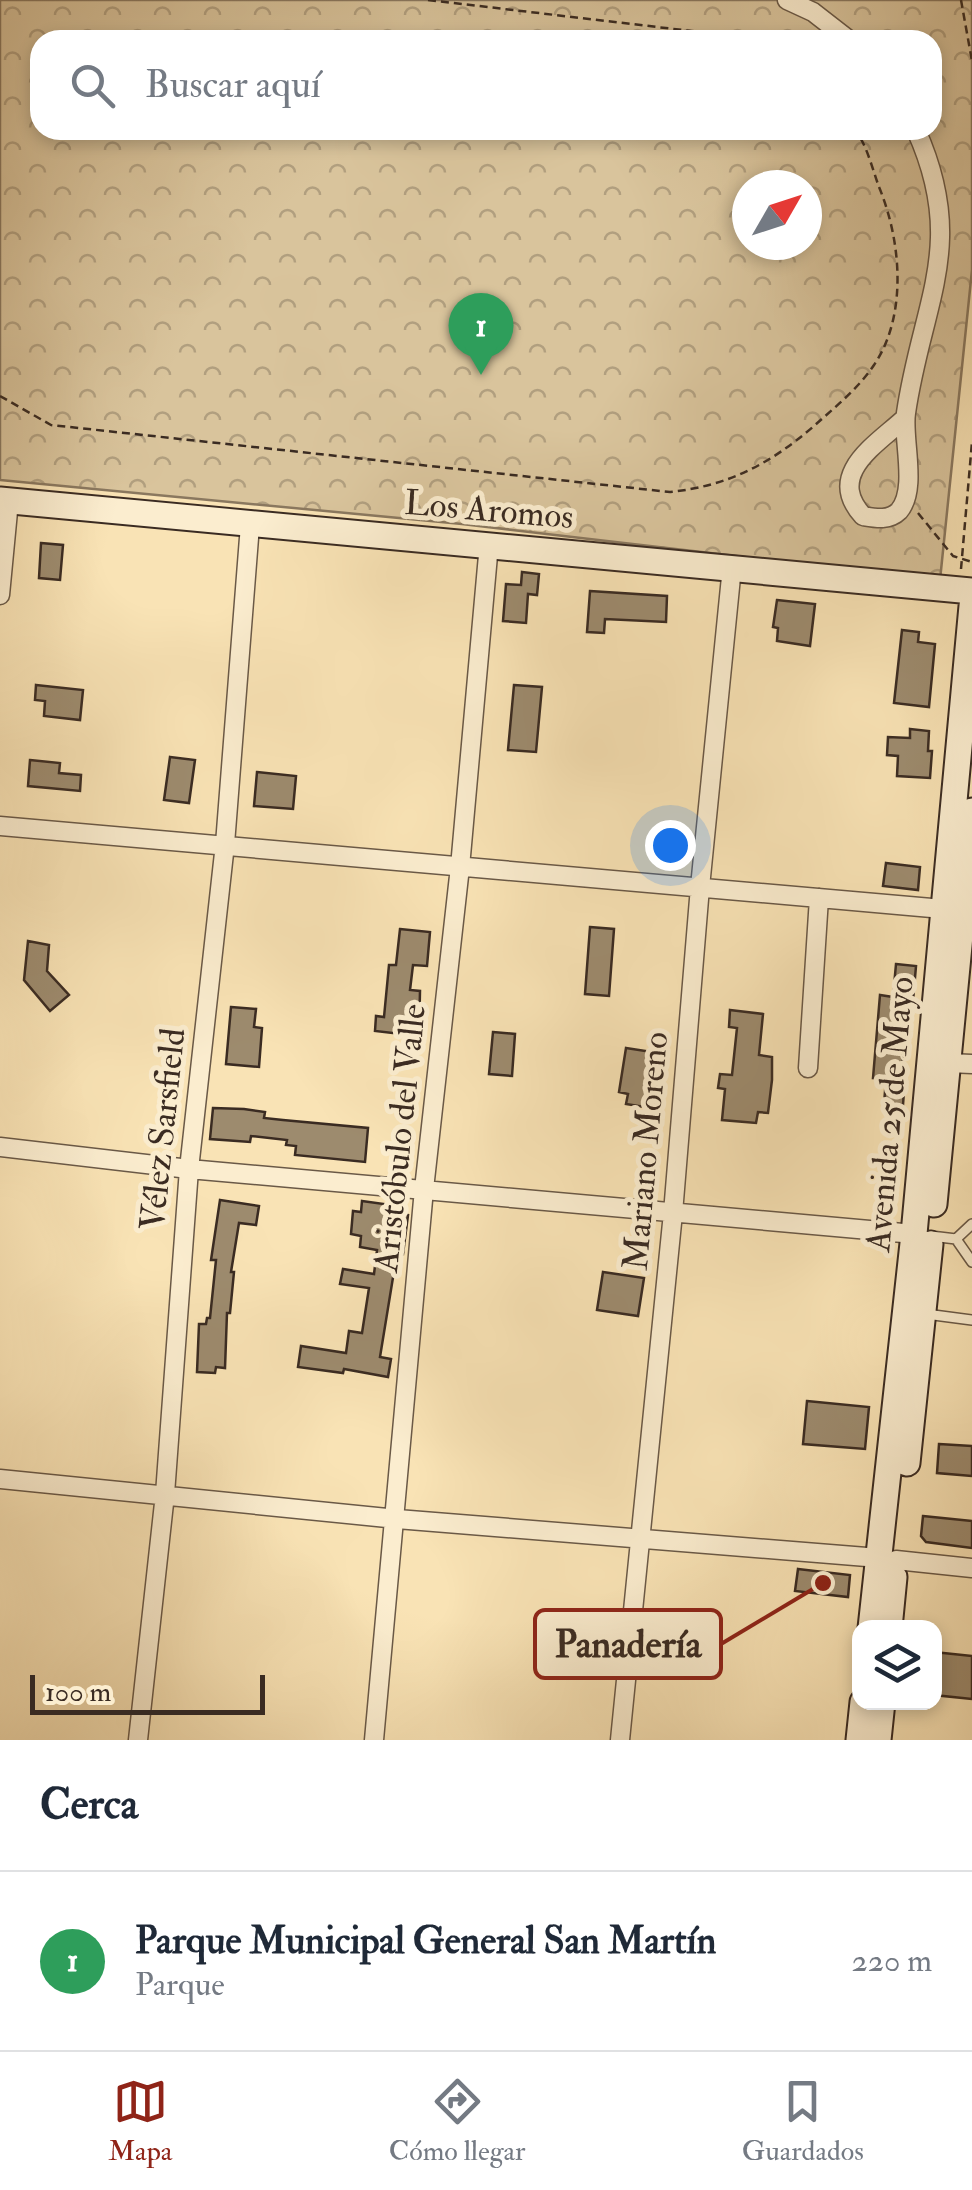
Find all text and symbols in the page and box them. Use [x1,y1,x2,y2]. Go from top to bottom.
search box [30,30,942,140]
icon: search [65,58,120,113]
text: Buscar aquí [145,61,321,109]
north arrow [732,170,822,260]
pin: 1 [448,292,514,375]
street label: Los Aromos [403,481,575,539]
your location [645,820,696,871]
street label: Avenida 25 de Mayo [856,975,924,1255]
street label: Aristóbulo del Valle [364,1002,436,1276]
street label: Vélez Sarsfield [131,1026,195,1232]
street label: Mariano Moreno [614,1030,678,1272]
callout: Panadería [535,1610,721,1678]
map controls [852,1620,942,1710]
button: layers [852,1620,942,1710]
text: Panadería [555,1621,703,1669]
scale bar [30,1670,265,1714]
text: 100 m [45,1675,111,1710]
text: Cerca [40,1779,138,1831]
text: Parque Municipal General San Martín [135,1917,716,1965]
text: 1 [67,1941,78,1981]
text: 220 m [852,1941,932,1981]
text: Parque [135,1965,225,2005]
tab: Mapa [108,2074,172,2169]
tab: Cómo llegar [389,2074,525,2169]
tab: Guardados [742,2074,864,2169]

